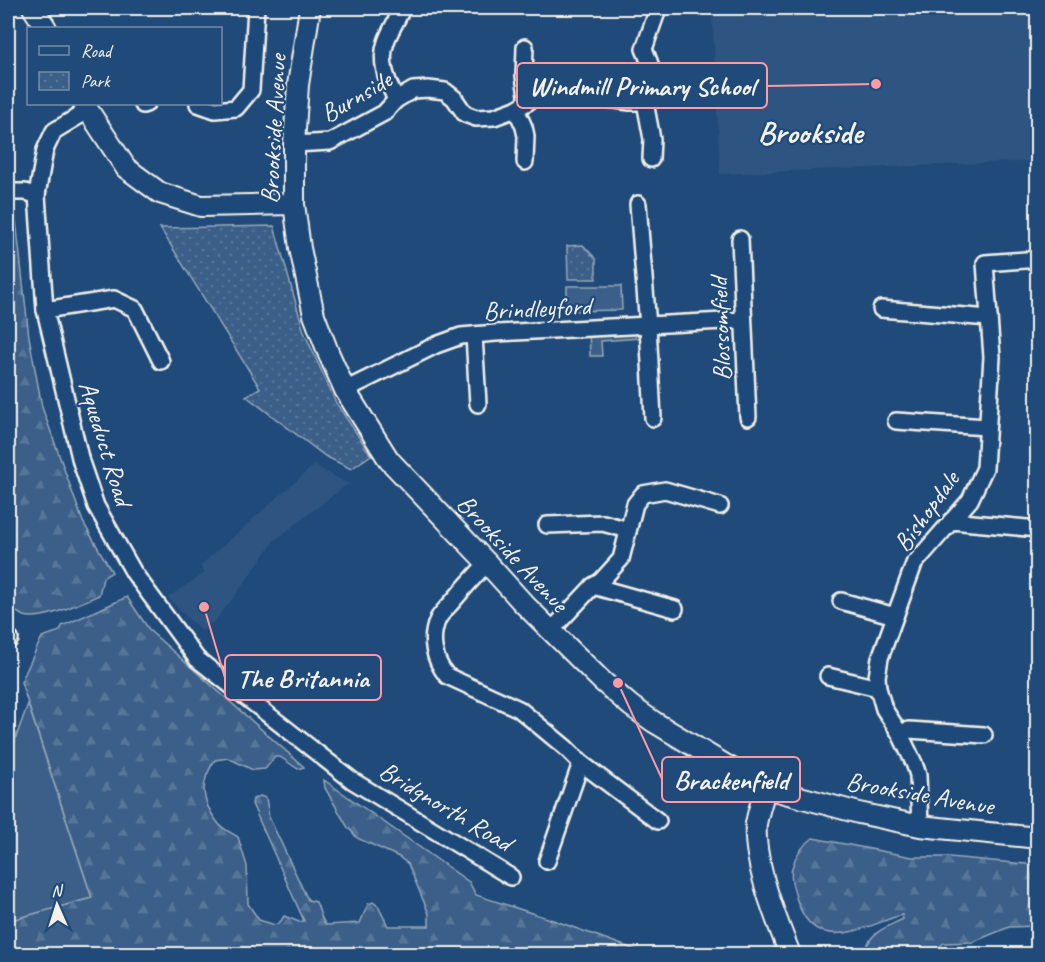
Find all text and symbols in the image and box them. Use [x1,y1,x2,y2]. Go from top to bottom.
legend [27,27,222,105]
text: Road [81,40,114,62]
street label: Brookside Avenue [253,51,294,204]
street label: Burnside [315,62,399,130]
callout: Windmill Primary School [517,63,767,108]
text: Windmill Primary School [529,69,760,103]
text: Park [81,70,111,92]
district label: Brookside [758,112,866,153]
street label: Blossomfield [702,273,739,381]
street label: Brindleyford [482,289,596,328]
street label: Aqueduct Road [71,377,141,513]
street label: Bishopdale [886,462,968,558]
street label: Brookside Avenue [450,487,577,621]
callout: The Britannia [225,655,381,700]
text: The Britannia [237,661,371,695]
street label: Bridgnorth Road [373,754,521,861]
callout: Brackenfield [662,757,800,802]
text: Brackenfield [674,763,792,797]
street label: Brookside Avenue [844,764,999,823]
north arrow [27,875,87,935]
text: N [51,881,65,901]

